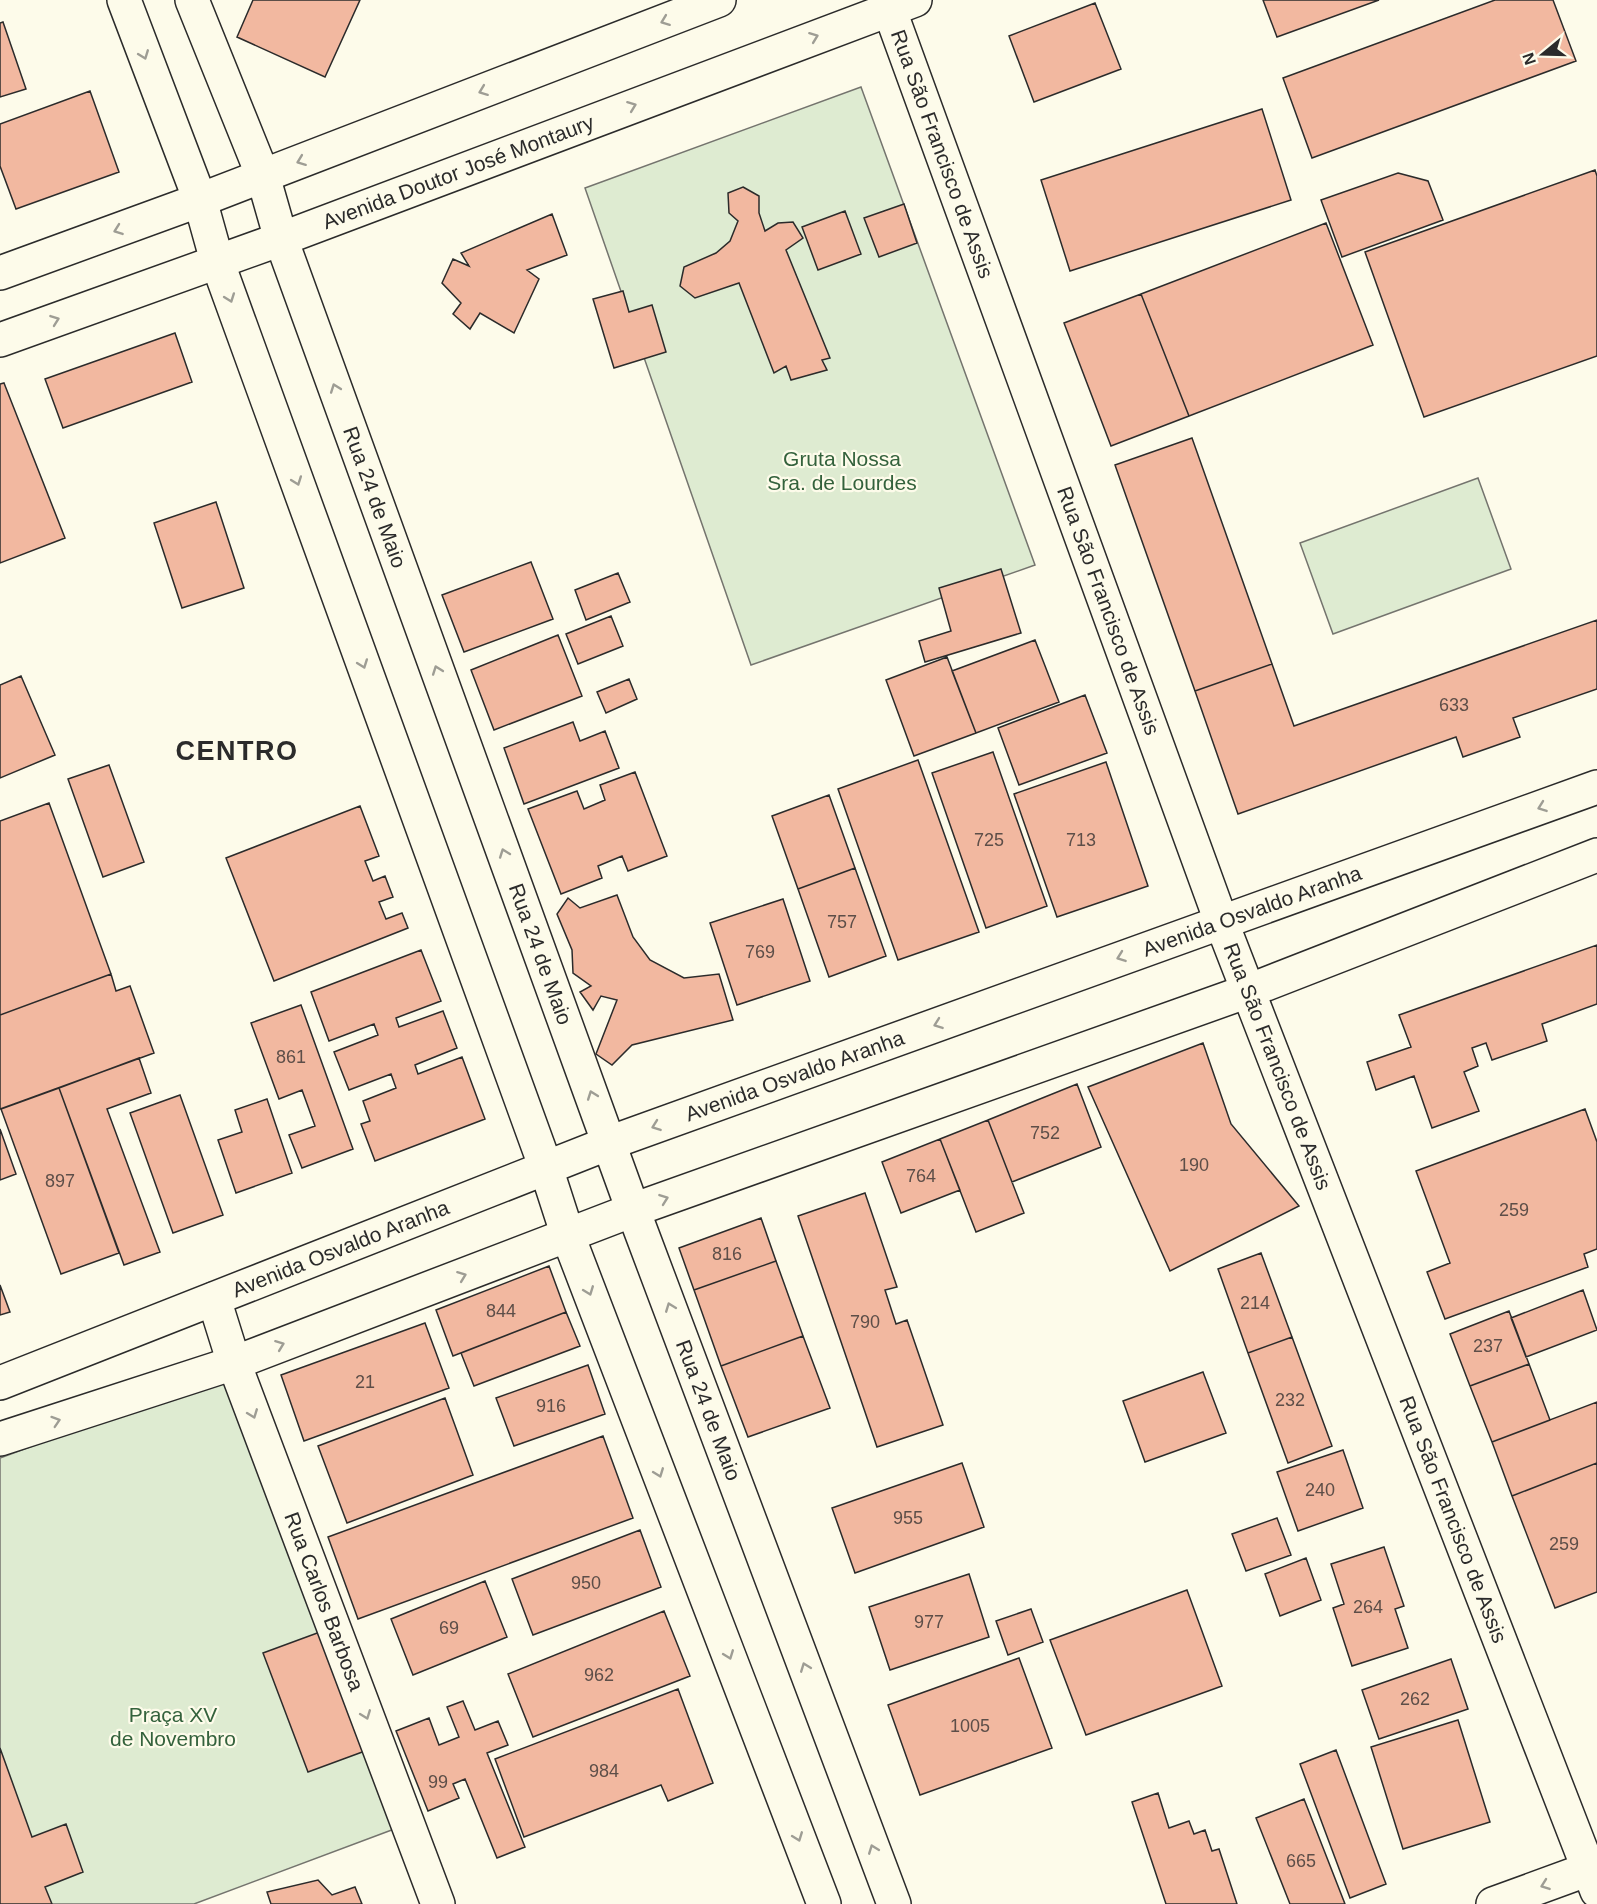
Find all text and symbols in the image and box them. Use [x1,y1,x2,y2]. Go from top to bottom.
one-way arrow [660,14,671,26]
north arrow [1513,24,1573,84]
street label: Rua São Francisco de Assis [887,27,998,281]
one-way arrow [808,32,819,44]
one-way arrow [137,49,150,59]
text: N [1519,50,1539,67]
one-way arrow [478,84,489,96]
one-way arrow [626,101,637,114]
street label: Avenida Doutor José Montaury [319,110,597,233]
one-way arrow [296,154,307,166]
one-way arrow [114,223,125,235]
one-way arrow [223,292,236,303]
one-way arrow [49,314,60,327]
one-way arrow [329,383,342,393]
street label: Rua 24 de Maio [339,423,411,571]
park label: Gruta Nossa Sra. de Lourdes [767,447,917,494]
one-way arrow [289,475,302,486]
street label: Rua São Francisco de Assis [1053,483,1164,738]
one-way arrow [356,658,369,669]
one-way arrow [432,665,444,676]
house number: 633 [1439,695,1469,715]
district label: CENTRO [176,736,299,766]
one-way arrow [1537,799,1548,812]
house number: 725 [974,830,1004,850]
house number: 713 [1066,830,1096,850]
one-way arrow [498,848,511,859]
street label: Avenida Osvaldo Aranha [1139,861,1365,961]
street label: Rua 24 de Maio [505,880,577,1028]
house number: 757 [827,912,857,932]
street label: Rua São Francisco de Assis [1220,940,1336,1193]
house number: 769 [745,942,775,962]
one-way arrow [1116,950,1127,963]
one-way arrow [933,1016,944,1029]
street label: Avenida Osvaldo Aranha [682,1026,907,1126]
house number: 861 [276,1047,306,1067]
one-way arrow [586,1091,599,1101]
one-way arrow [651,1119,662,1132]
house number: 752 [1030,1123,1060,1143]
house number: 190 [1179,1155,1209,1175]
house number: 764 [906,1166,936,1186]
house number: 897 [45,1171,75,1191]
one-way arrow [658,1193,669,1206]
street label: Avenida Osvaldo Aranha [229,1195,452,1301]
house number: 259 [1499,1200,1529,1220]
house number: 816 [712,1244,742,1264]
one-way arrow [456,1271,467,1283]
one-way arrow [582,1285,594,1296]
house number: 214 [1240,1293,1270,1313]
house number: 844 [486,1301,516,1321]
one-way arrow [664,1302,677,1313]
house number: 790 [850,1312,880,1332]
house number: 237 [1473,1336,1503,1356]
street label: Rua 24 de Maio [672,1337,746,1483]
one-way arrow [274,1340,285,1353]
house number: 21 [355,1372,375,1392]
house number: 232 [1275,1390,1305,1410]
street label: Rua São Francisco de Assis [1395,1393,1512,1646]
house number: 916 [536,1396,566,1416]
one-way arrow [246,1408,258,1419]
one-way arrow [50,1416,61,1428]
one-way arrow [652,1467,664,1478]
house number: 240 [1305,1480,1335,1500]
house number: 955 [893,1508,923,1528]
street label: Rua Carlos Barbosa [280,1509,369,1694]
house number: 259 [1549,1534,1579,1554]
house number: 950 [571,1573,601,1593]
house number: 264 [1353,1597,1383,1617]
house number: 977 [914,1612,944,1632]
house number: 69 [439,1618,459,1638]
one-way arrow [721,1649,734,1660]
one-way arrow [799,1662,812,1673]
house number: 962 [584,1665,614,1685]
house number: 262 [1400,1689,1430,1709]
park label: Praça XV de Novembro [110,1703,236,1750]
one-way arrow [359,1709,372,1719]
house number: 1005 [950,1716,990,1736]
house number: 984 [589,1761,619,1781]
house number: 99 [428,1772,448,1792]
one-way arrow [791,1831,804,1842]
one-way arrow [868,1844,881,1855]
house number: 665 [1286,1851,1316,1871]
one-way arrow [1540,1877,1551,1890]

